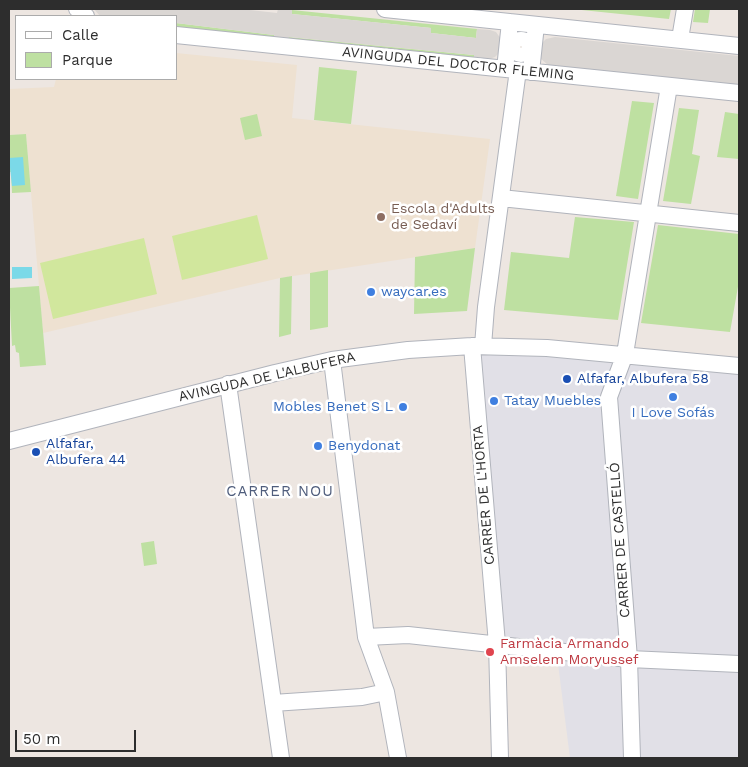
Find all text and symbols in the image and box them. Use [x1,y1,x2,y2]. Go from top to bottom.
legend [15,15,178,80]
text: Calle [62,26,99,44]
street label: AVINGUDA DEL DOCTOR FLEMING [341,43,575,85]
text: Parque [62,51,113,69]
place label: Escola d'Adults de Sedaví [391,201,495,233]
marker: Escola d'Adults de Sedaví [375,211,387,223]
place label: waycar.es [381,284,447,300]
marker: waycar.es [365,286,377,298]
street label: AVINGUDA DE L'ALBUFERA [177,348,357,406]
place label: Alfafar, Albufera 58 [577,371,709,387]
marker: Alfafar, Albufera 58 [561,373,573,385]
marker: I Love Sofás [667,391,679,403]
place label: Tatay Muebles [504,393,601,409]
marker: Tatay Muebles [488,395,500,407]
place label: Mobles Benet S L [273,399,393,415]
marker: Mobles Benet S L [397,401,409,413]
place label: I Love Sofás [631,405,715,421]
street label: CARRER DE L'HORTA [470,424,498,566]
place label: Alfafar, Albufera 44 [46,436,126,468]
place label: Benydonat [328,438,400,454]
marker: Benydonat [312,440,324,452]
marker: Alfafar, Albufera 44 [30,446,42,458]
street label: CARRER DE CASTELLÓ [606,462,634,618]
district label: CARRER NOU [225,483,335,501]
place label: Farmàcia Armando Amselem Moryussef [500,636,639,669]
marker: Farmàcia Armando Amselem Moryussef [484,646,496,658]
scale bar [18,720,139,752]
text: 50 m [23,730,60,748]

